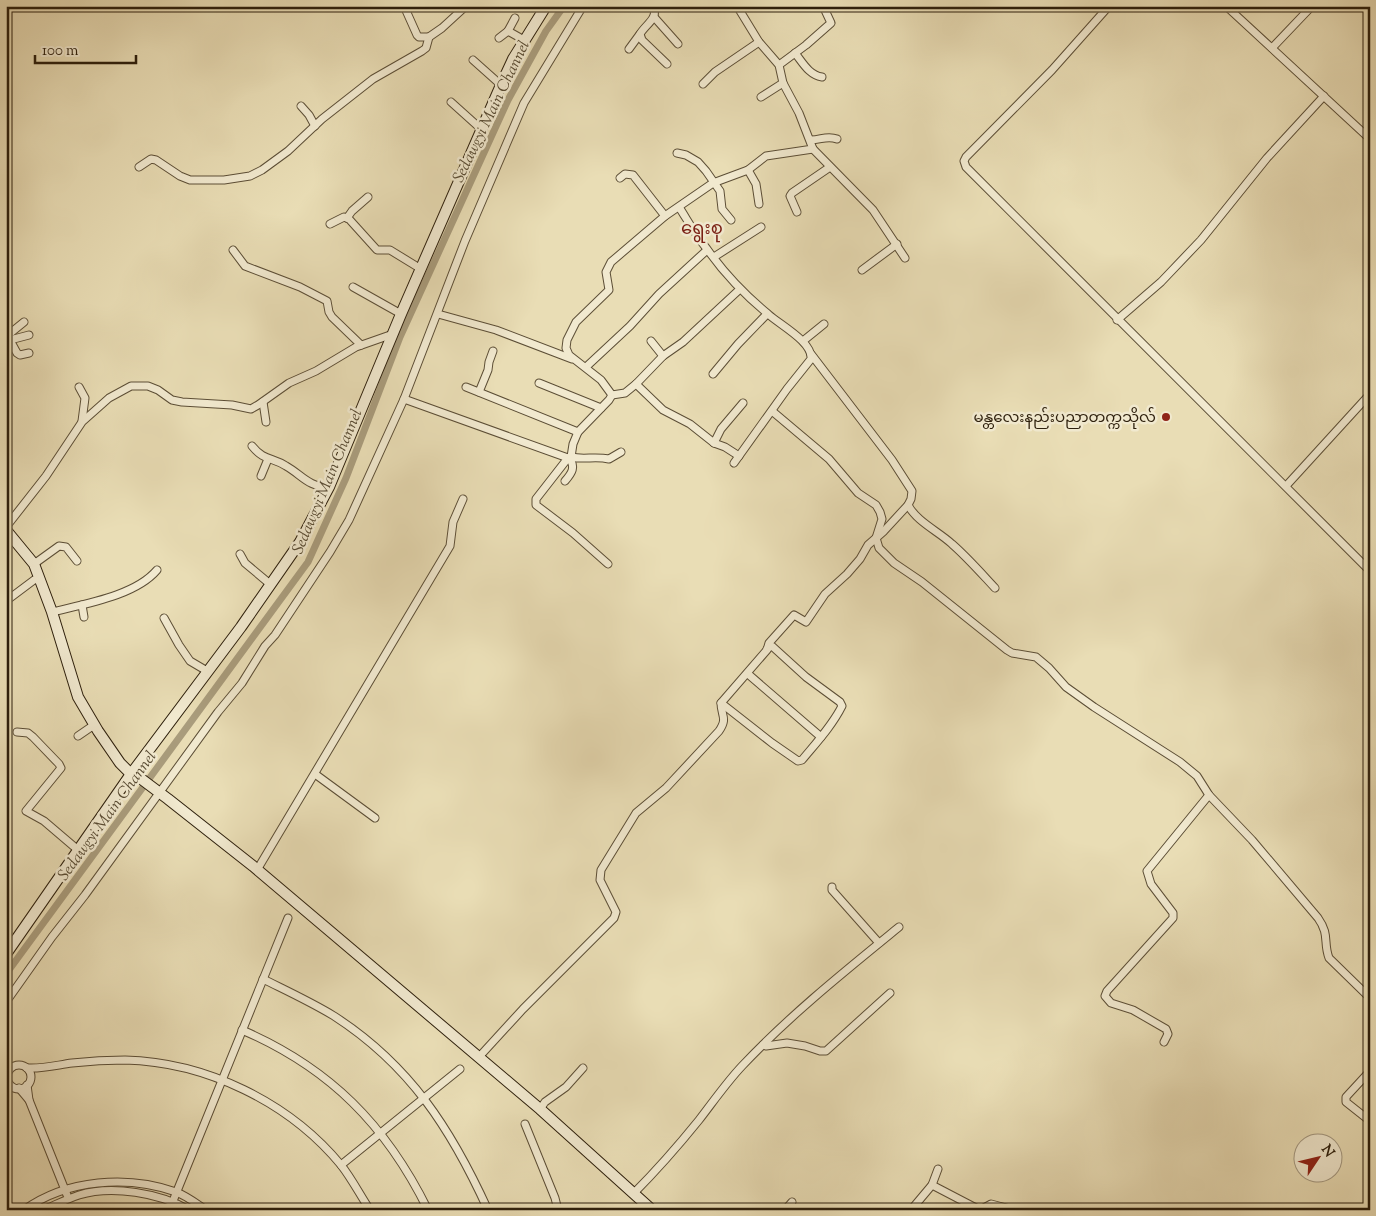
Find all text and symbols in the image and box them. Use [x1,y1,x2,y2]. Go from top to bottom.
scale bar [35,32,136,64]
water label: Sedawgyi Main Channel [448,37,537,187]
text: 100 m [42,41,79,62]
district label: ရွေးစု [681,217,723,243]
water label: Sedawgyi Main Channel [287,406,369,558]
place label: မန္တလေးနည်းပညာတက္ကသိုလ် [974,407,1156,429]
marker: မန္တလေးနည်းပညာတက္ကသိုလ် [1160,411,1172,423]
water label: Sedawgyi Main Channel [53,747,163,886]
north arrow [1294,1134,1344,1184]
text: N [1316,1141,1338,1162]

